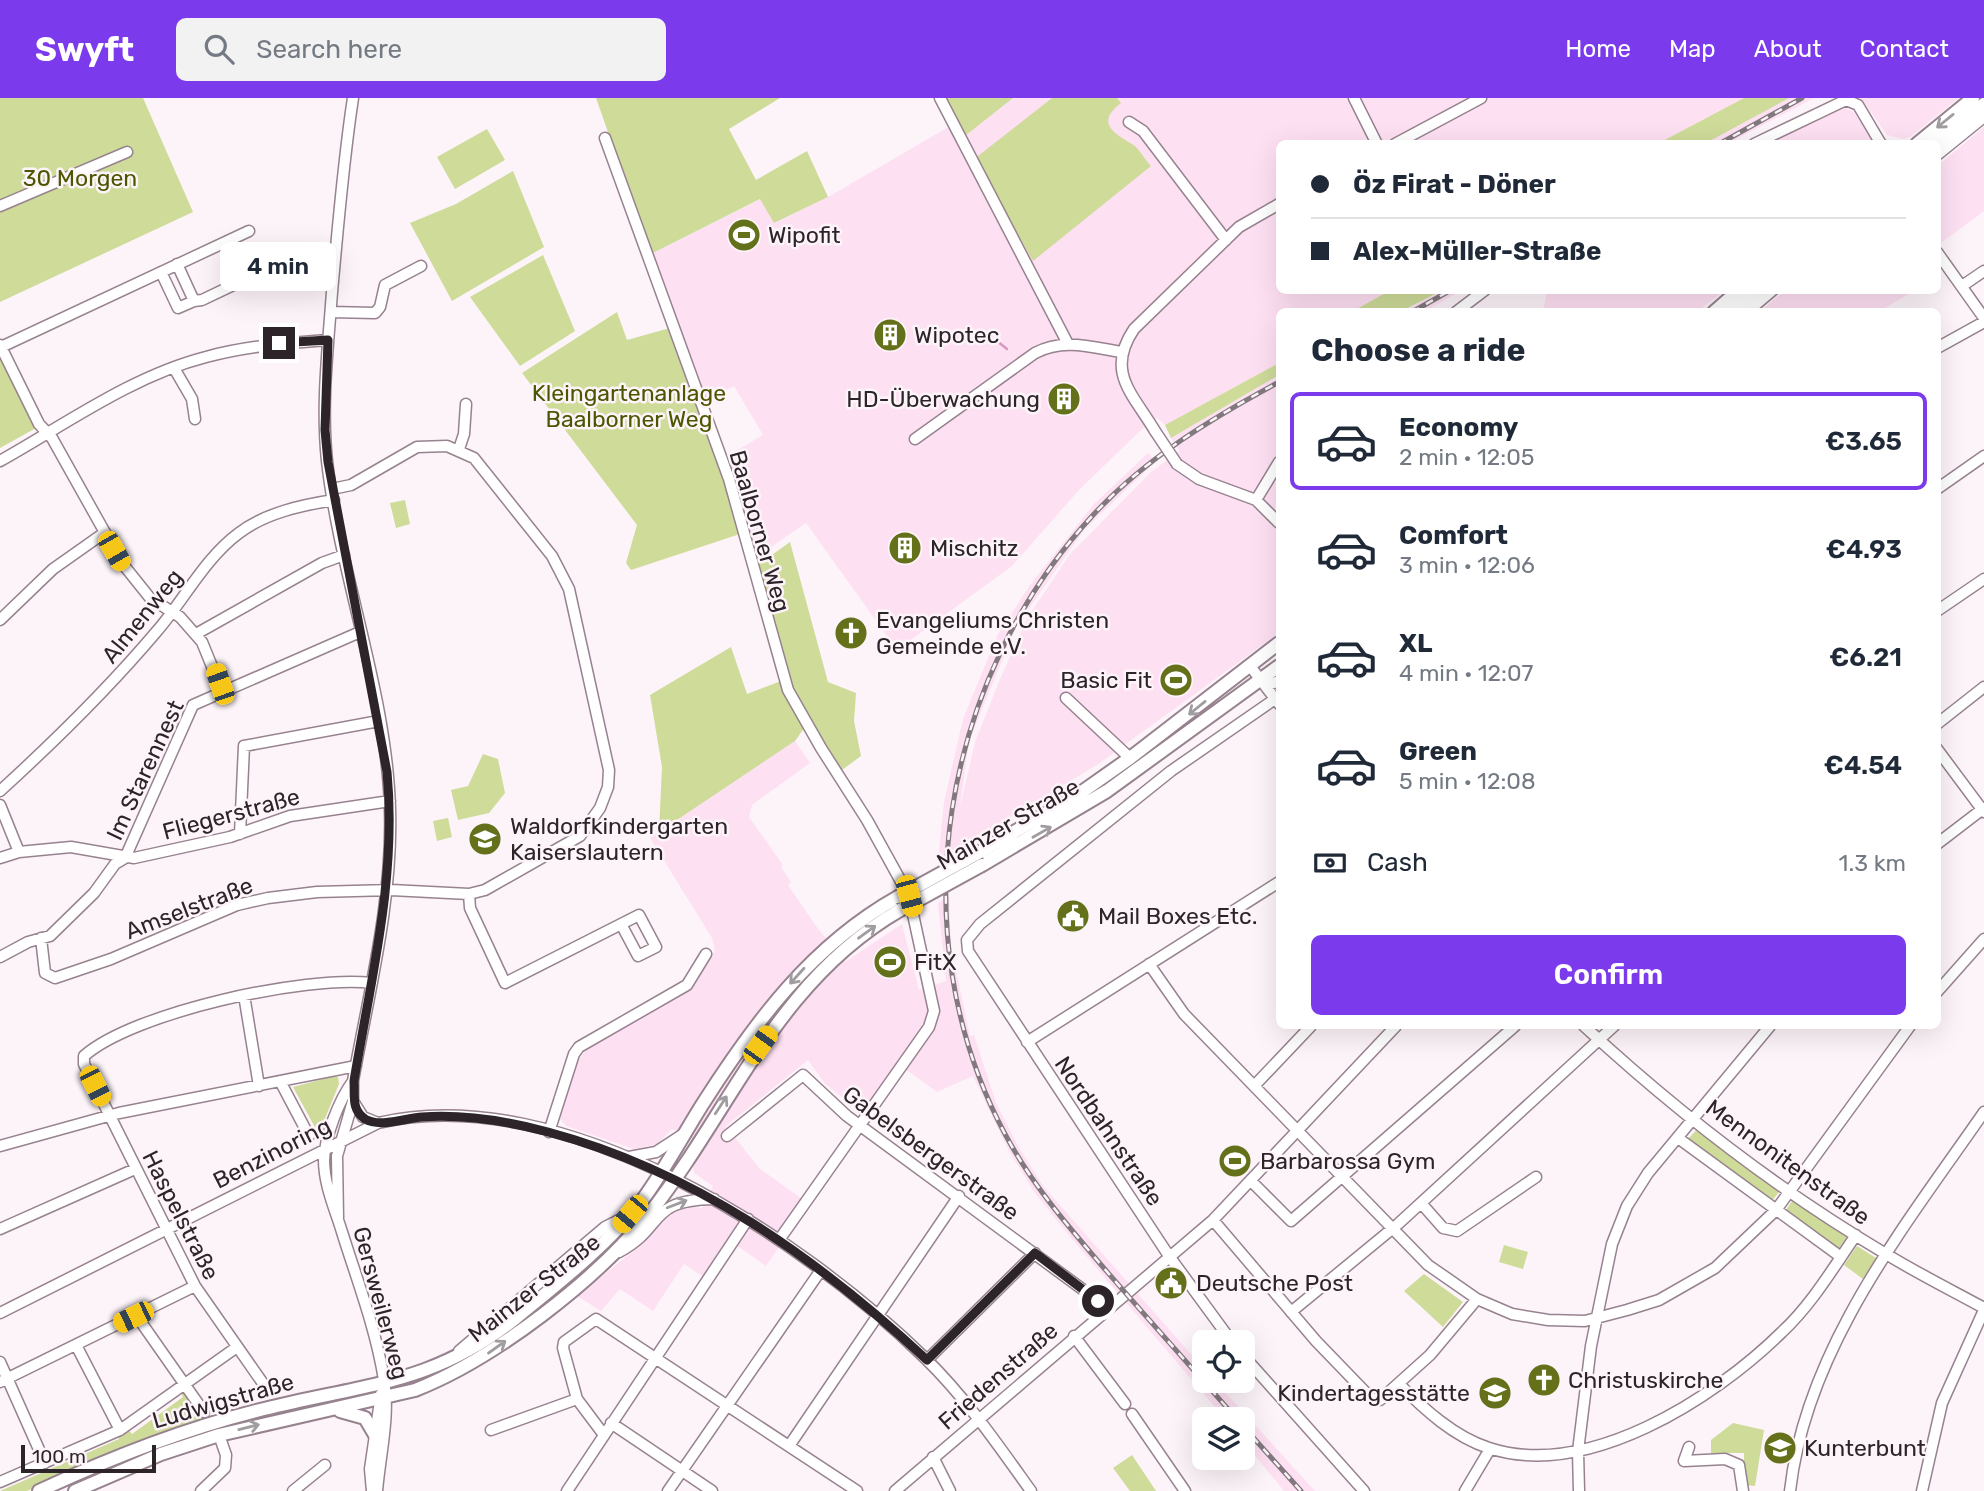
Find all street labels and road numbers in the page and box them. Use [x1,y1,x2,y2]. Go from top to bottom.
street label: Baalborner Weg [724,447,796,615]
street label: Almenweg [96,563,188,669]
street label: Im Starennest [100,696,190,844]
street label: Mainzer Straße [932,772,1084,876]
street label: Fliegerstraße [159,782,303,846]
street label: Amselstraße [121,871,257,945]
street label: Nordbahnstraße [1049,1051,1169,1211]
street label: Gabelsbergerstraße [837,1080,1025,1226]
street label: Mennonitenstraße [1701,1093,1875,1231]
street label: Benzinoring [208,1111,336,1195]
street label: Haspelstraße [136,1146,226,1284]
street label: Gersweilerweg [347,1223,415,1383]
street label: Mainzer Straße [462,1228,606,1348]
street label: Friedenstraße [933,1316,1063,1436]
street label: Ludwigstraße [149,1367,297,1435]

